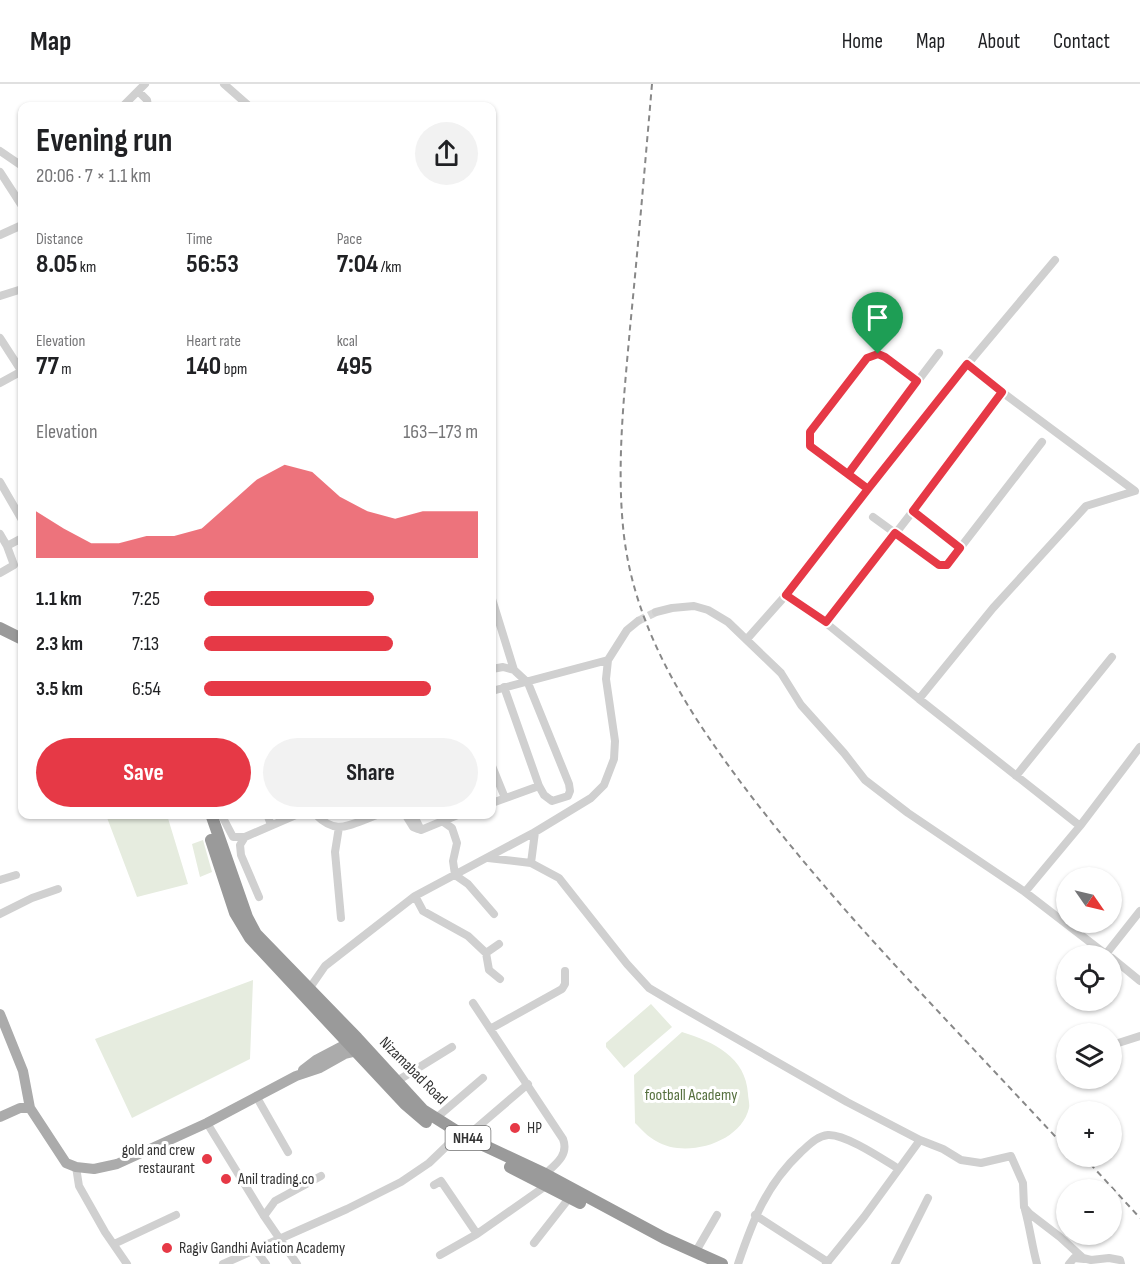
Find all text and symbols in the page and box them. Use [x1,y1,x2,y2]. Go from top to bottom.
text: Map [30,25,71,58]
text: Home [842,29,883,54]
text: Map [916,29,945,54]
text: About [978,29,1020,54]
text: Contact [1053,29,1110,54]
text: Evening run [36,121,172,161]
button: share [415,122,478,185]
text: 20:06 · 7 × 1.1 km [36,164,151,188]
text: Distance [36,230,83,249]
text: Time [186,230,213,249]
text: Pace [337,230,362,249]
text: 8.05 [36,249,77,280]
text: 56:53 [186,249,239,280]
text: 7:04 [337,249,378,280]
text: km [77,258,96,277]
text: /km [378,258,402,277]
pin [852,292,903,354]
icon: arrive [861,301,894,334]
text: Elevation [36,332,85,351]
text: Heart rate [186,332,241,351]
text: kcal [337,332,358,351]
text: 77 [36,351,59,382]
text: 140 [186,351,221,382]
text: 495 [337,351,373,382]
text: m [59,360,72,379]
text: bpm [221,360,247,379]
text: Elevation [36,420,98,444]
text: 163–173 m [403,420,478,444]
text: 1.1 km [36,587,82,611]
text: 7:25 [132,587,160,611]
text: 2.3 km [36,632,83,656]
text: 7:13 [132,632,159,656]
text: 3.5 km [36,677,83,701]
text: 6:54 [132,677,161,701]
button: Save [36,738,251,807]
button: Share [263,738,478,807]
north arrow [1056,867,1122,933]
map controls [1056,867,1122,1245]
button: locate [1056,945,1122,1011]
button: layers [1056,1023,1122,1089]
street label: Nizamabad Road [375,1033,451,1109]
park label: football Academy [645,1086,737,1105]
button: + [1056,1101,1122,1167]
place label: HP [527,1119,542,1138]
marker: HP [508,1121,522,1135]
road number: NH44 [446,1126,490,1150]
place label: gold and crew restaurant [122,1141,195,1178]
marker: gold and crew restaurant [200,1152,214,1166]
place label: Anil trading.co [237,1170,315,1189]
marker: Anil trading.co [219,1172,233,1186]
button: − [1056,1179,1122,1245]
place label: Ragiv Gandhi Aviation Academy [179,1239,345,1258]
marker: Ragiv Gandhi Aviation Academy [160,1241,174,1255]

